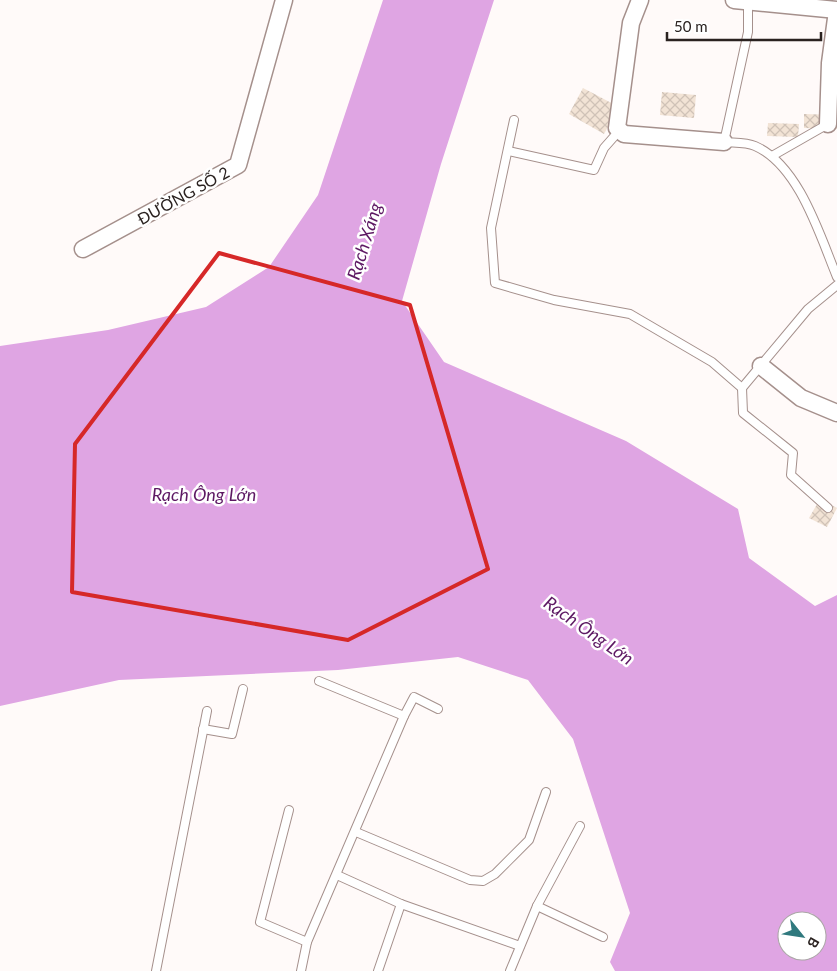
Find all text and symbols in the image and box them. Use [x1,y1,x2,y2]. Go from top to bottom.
scale bar [667,10,821,42]
text: 50 m [674,17,708,35]
street label: ĐƯỜNG SỐ 2 [134,162,232,228]
water label: Rạch Xáng [342,200,386,282]
water label: Rạch Ông Lớn [152,483,256,505]
water label: Rạch Ông Lớn [540,591,638,669]
north arrow [777,911,827,961]
text: B [804,935,823,951]

